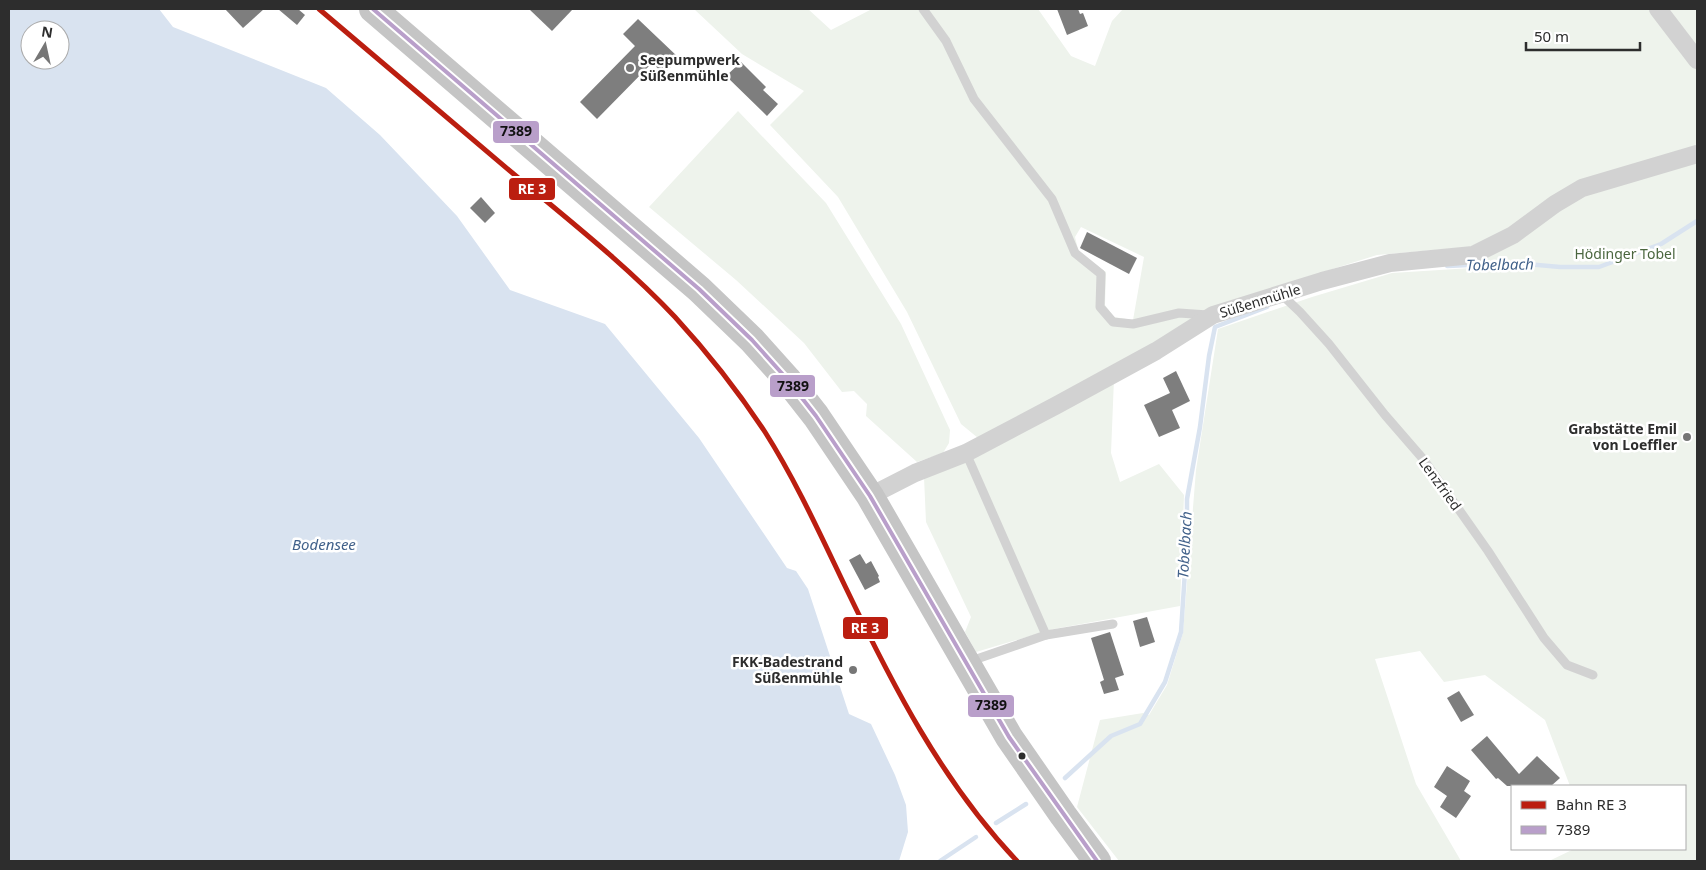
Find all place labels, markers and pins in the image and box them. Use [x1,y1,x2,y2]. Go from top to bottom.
place label: Seepumpwerk Süßenmühle [640,50,740,85]
marker: Seepumpwerk Süßenmühle [624,62,636,74]
place label: Grabstätte Emil von Loeffler [1568,419,1678,454]
marker: Grabstätte Emil von Loeffler [1681,431,1693,443]
place label: FKK-Badestrand Süßenmühle [732,652,843,687]
marker: FKK-Badestrand Süßenmühle [847,664,859,676]
unlabelled marker [1017,751,1027,761]

